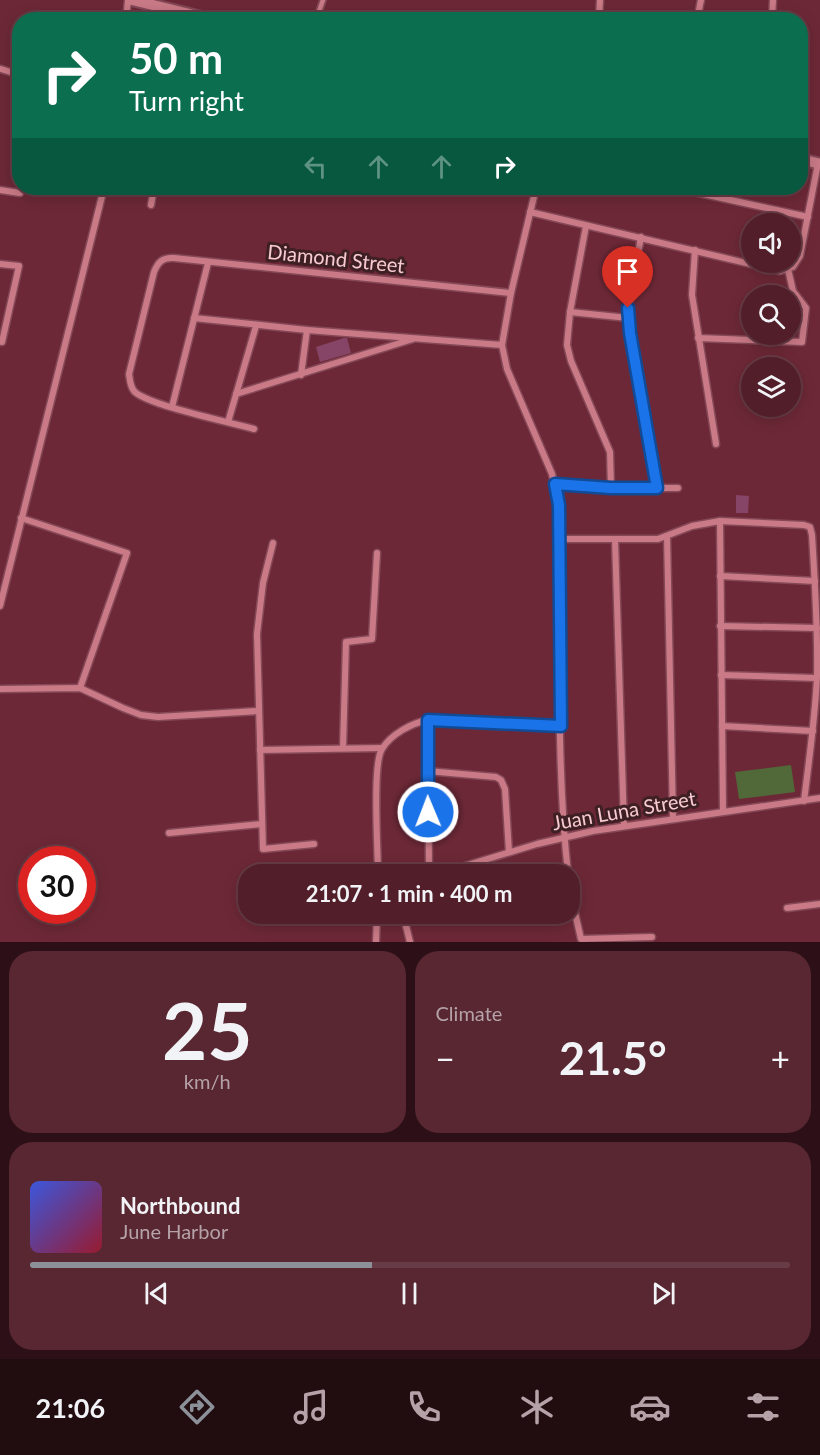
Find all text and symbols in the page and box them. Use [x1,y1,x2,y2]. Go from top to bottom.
text: 50 m [129,33,223,83]
icon: right [30,36,108,114]
text: Turn right [129,84,244,117]
icon: left [299,150,332,183]
icon: ahead [362,150,395,183]
icon: ahead [425,150,458,183]
icon: right [488,150,521,183]
map controls [741,213,801,417]
button: sound [741,213,801,273]
street label: Diamond Street [266,239,406,277]
pin [602,246,653,308]
icon: arrive [611,255,644,288]
button: search [741,285,801,345]
button: layers [741,357,801,417]
position arrow [396,780,460,844]
street label: Juan Luna Street [550,786,697,834]
speed limit sign: 30 [18,846,96,924]
text: 21:07 · 1 min · 400 m [306,880,512,907]
text: 25 [162,983,252,1077]
text: Climate [436,1001,502,1025]
text: 21.5° [559,1031,667,1085]
text: − [436,1038,455,1078]
text: + [771,1038,790,1078]
text: km/h [184,1069,231,1093]
text: Northbound [120,1192,240,1219]
text: June Harbor [120,1219,228,1243]
icon: previous [140,1277,173,1310]
icon: pause [393,1277,426,1310]
icon: next [647,1277,680,1310]
icon: directions [176,1386,218,1428]
icon: music [290,1386,332,1428]
icon: phone [403,1386,445,1428]
icon: climate [516,1386,558,1428]
icon: car [629,1386,671,1428]
icon: filters [742,1386,784,1428]
text: 21:06 [36,1391,105,1424]

